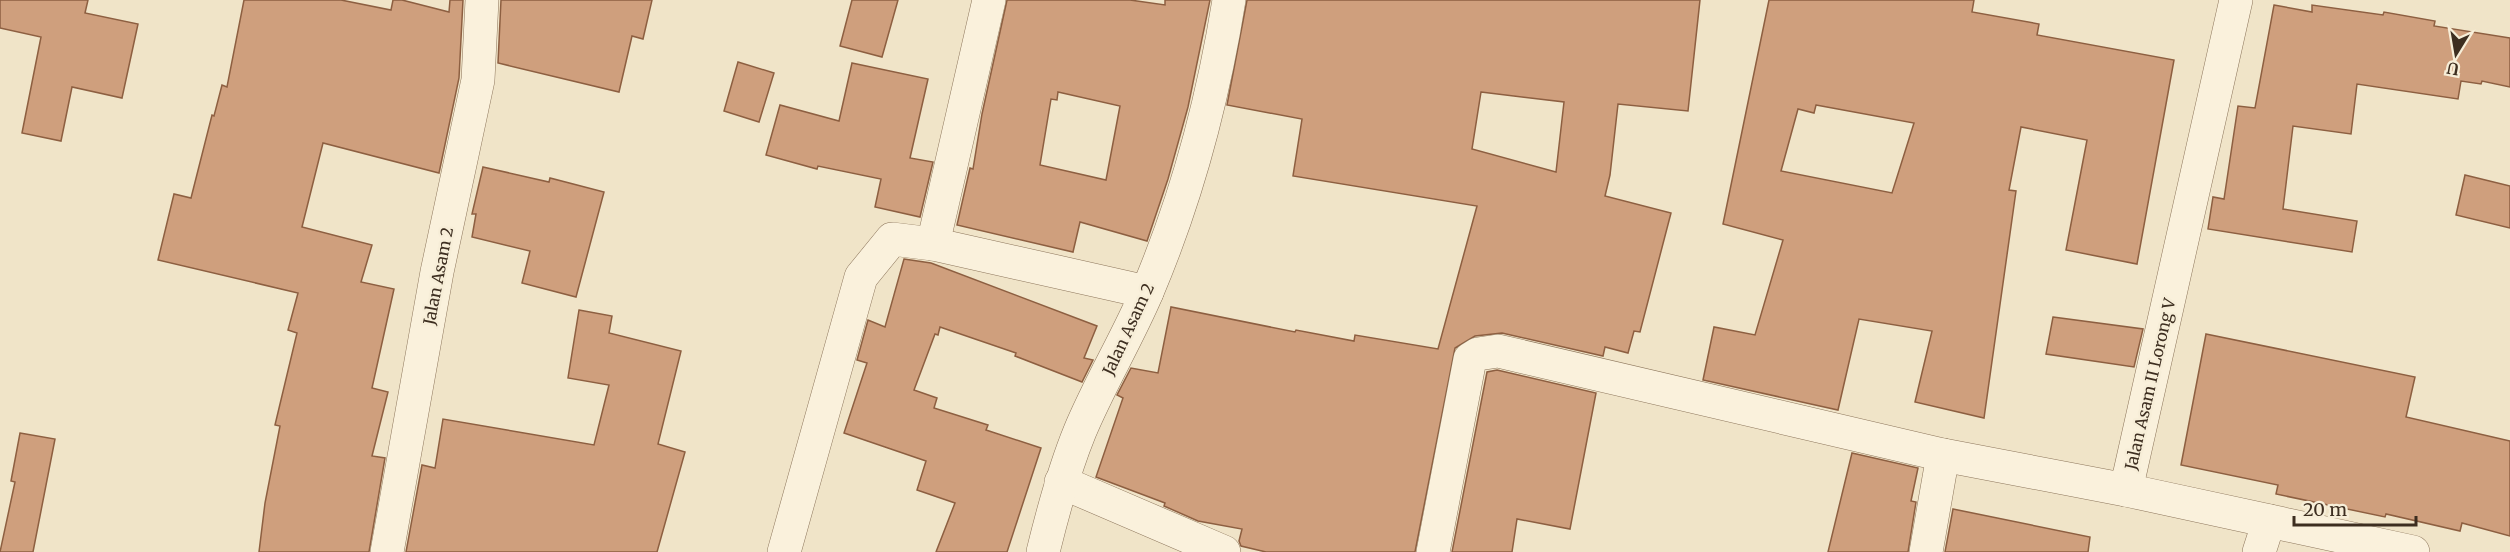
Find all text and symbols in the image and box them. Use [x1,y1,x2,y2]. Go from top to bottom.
north arrow [2426,24,2486,84]
text: U [2445,58,2461,80]
street label: Jalan Asam 2 [419,225,457,328]
street label: Jalan Asam 2 [1098,280,1158,379]
street label: Jalan Asam II Lorong V [2120,296,2180,473]
scale bar [2294,489,2416,527]
text: 20 m [2303,498,2347,521]

